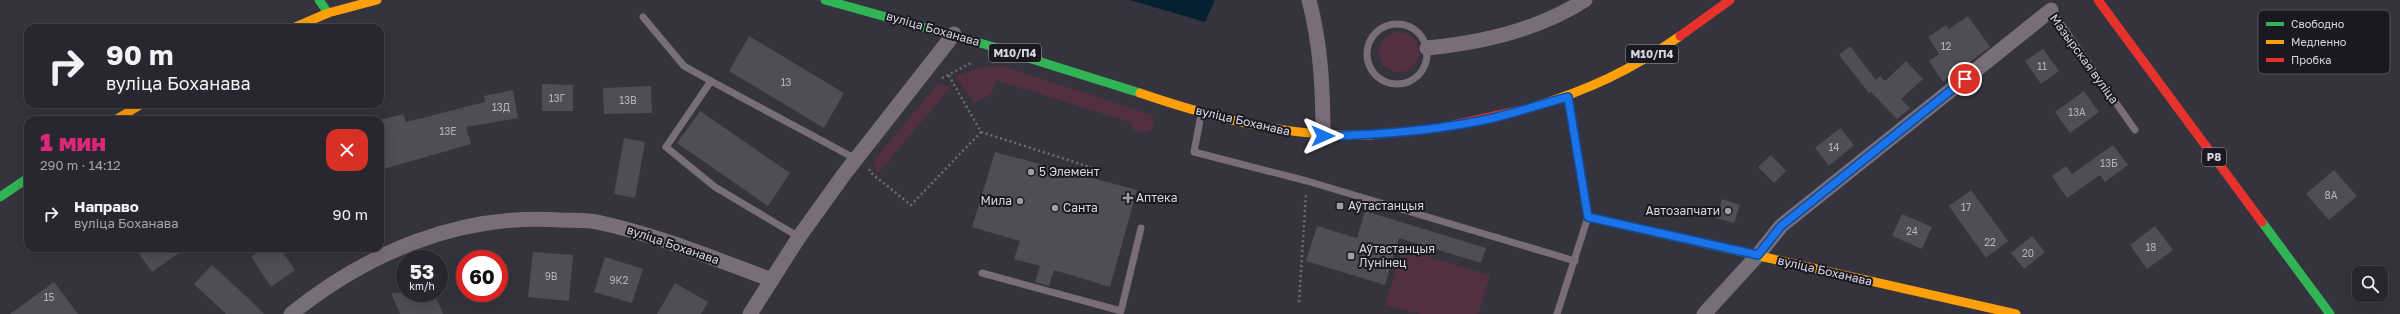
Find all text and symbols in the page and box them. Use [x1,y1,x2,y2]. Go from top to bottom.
street label: вуліца Боханава [885,8,982,49]
legend [2258,10,2390,74]
street label: Мазырская вуліца [2047,11,2122,106]
text: Свободно [2291,17,2345,30]
text: Медленно [2291,35,2347,48]
text: 90 m [106,38,173,71]
icon: right [40,40,92,92]
house number: 12 [1941,40,1952,52]
road number: М10/П4 [989,44,1041,62]
road number: М10/П4 [1626,45,1678,63]
text: Пробка [2291,53,2332,66]
house number: 11 [2037,60,2047,72]
pin [1948,62,1982,96]
icon: arrive [1954,68,1976,90]
text: вуліца Боханава [106,72,251,94]
house number: 13 [781,76,791,88]
house number: 13Г [549,92,566,104]
house number: 13В [619,94,637,106]
house number: 13Д [492,101,510,113]
street label: вуліца Боханава [1194,102,1292,139]
house number: 13А [2068,106,2086,118]
position arrow [1302,115,1344,157]
house number: 13Е [440,125,456,137]
text: 1 мин [40,127,106,156]
button: close [326,129,368,171]
house number: 14 [1829,141,1839,153]
road number: Р8 [2202,148,2226,166]
text: 290 m · 14:12 [40,157,121,173]
house number: 13Б [2100,157,2118,169]
place label: 5 Элемент [1039,164,1100,179]
marker: 5 Элемент [1026,167,1036,177]
house number: 8А [2325,189,2338,201]
place label: Аптека [1136,190,1178,205]
place label: Мила [981,193,1012,208]
marker: Аптека [1123,193,1133,203]
marker: Мила [1015,196,1025,206]
text: Направо [74,197,139,215]
place label: Аўтастанцыя [1348,198,1424,213]
place label: Санта [1063,200,1098,215]
marker: Аўтастанцыя [1335,201,1345,211]
house number: 17 [1961,201,1971,213]
icon: right [40,203,62,225]
marker: Санта [1050,203,1060,213]
place label: Автозапчати [1646,203,1720,218]
text: 90 m [333,205,368,223]
marker: Автозапчати [1723,206,1733,216]
text: вуліца Боханава [74,215,179,231]
street label: вуліца Боханава [625,222,721,267]
house number: 24 [1906,225,1918,237]
house number: 22 [1984,236,1996,248]
place label: Аўтастанцыя Лунінец [1359,241,1435,270]
house number: 18 [2146,241,2156,253]
house number: 20 [2022,247,2034,259]
speed limit sign: 60 [456,250,508,302]
marker: Аўтастанцыя Лунінец [1346,251,1356,261]
street label: вуліца Боханава [1776,252,1874,289]
text: 53 [410,259,434,283]
map controls [2352,266,2388,302]
button: search [2352,266,2388,302]
house number: 9В [545,270,558,282]
house number: 9К2 [610,274,629,286]
text: km/h [409,280,435,292]
house number: 15 [44,291,55,303]

